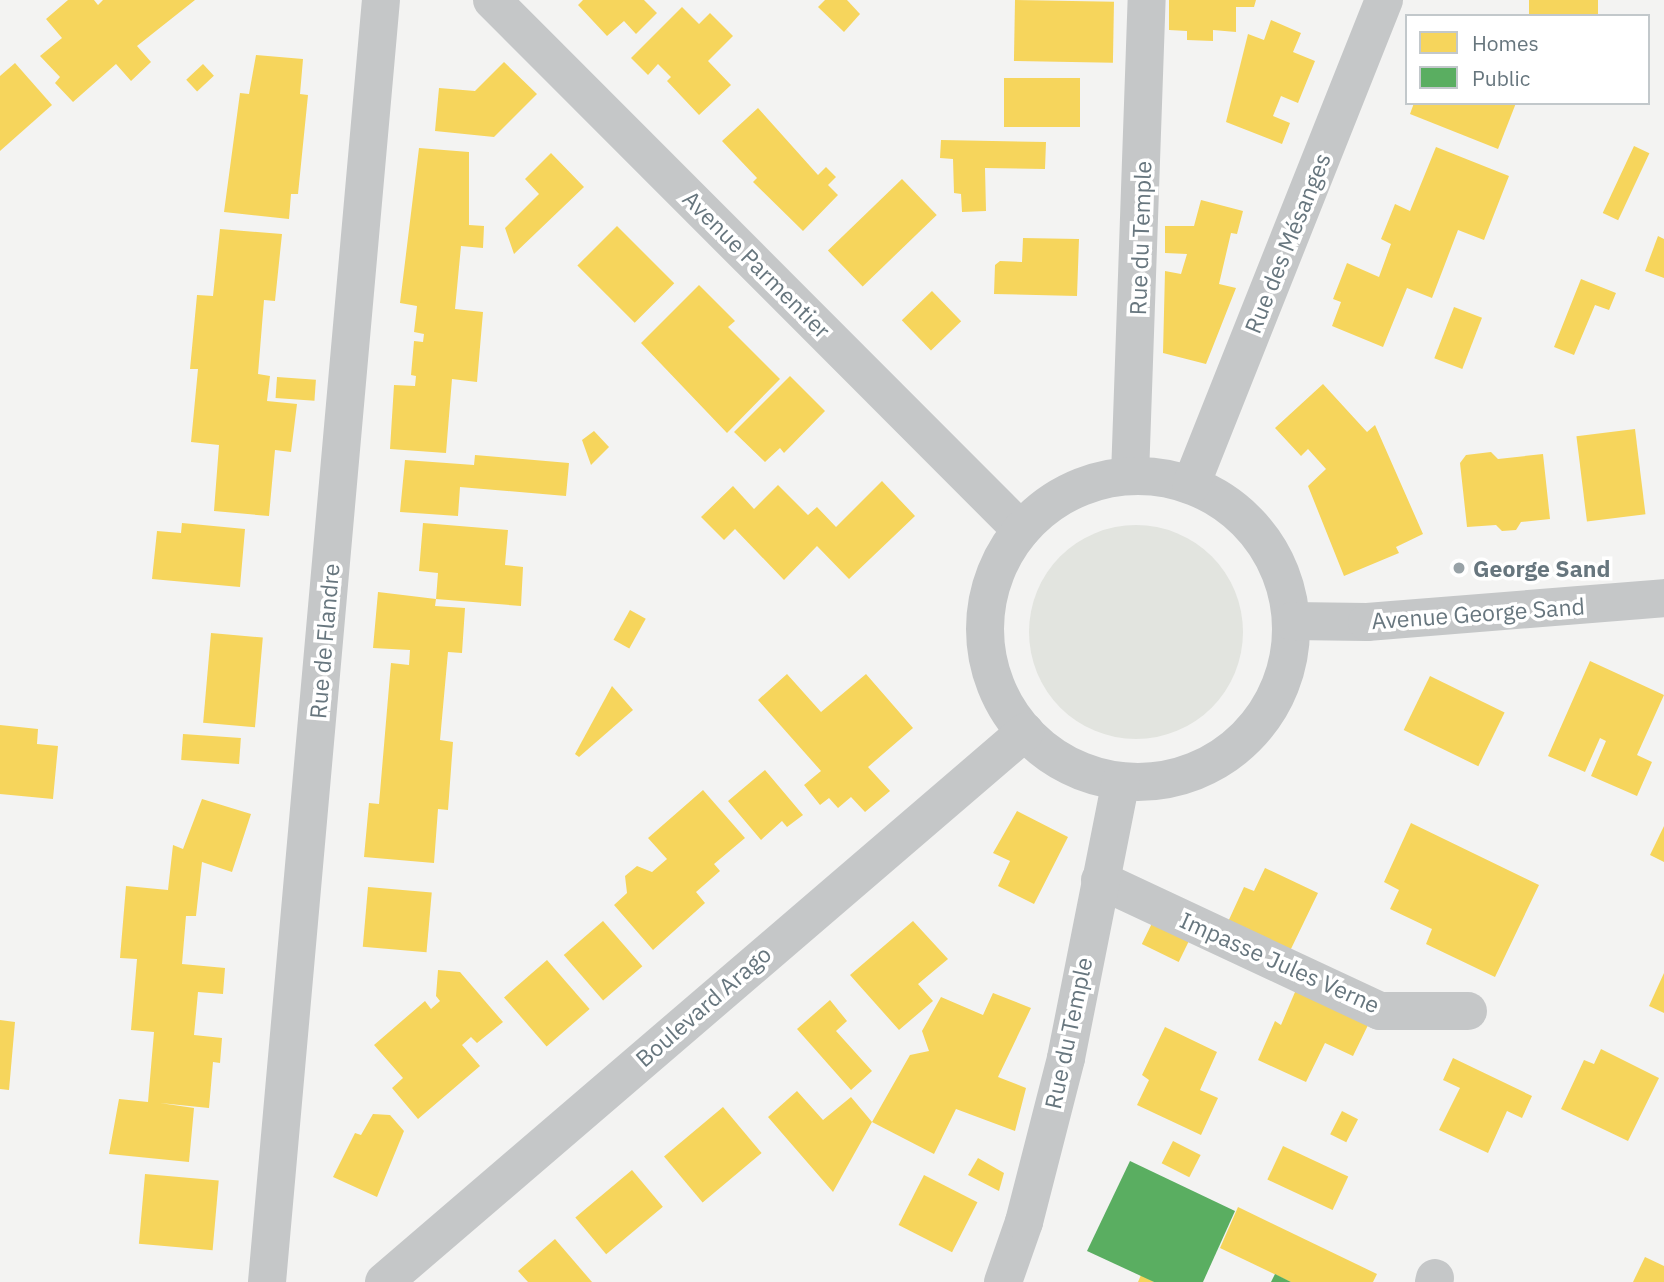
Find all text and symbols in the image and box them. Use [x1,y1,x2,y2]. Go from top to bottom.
legend [1405,14,1650,105]
text: Homes [1472,29,1539,57]
text: Public [1472,64,1530,92]
street label: Rue des Mésanges [1238,149,1336,337]
street label: Rue du Temple [1124,160,1156,316]
street label: Avenue Parmentier [677,184,837,344]
place label: George Sand [1473,554,1610,582]
marker: George Sand [1451,560,1467,576]
street label: Rue de Flandre [303,562,345,720]
street label: Avenue George Sand [1370,592,1586,634]
street label: Impasse Jules Verne [1176,906,1384,1018]
street label: Boulevard Arago [630,940,776,1072]
street label: Rue du Temple [1038,955,1098,1111]

